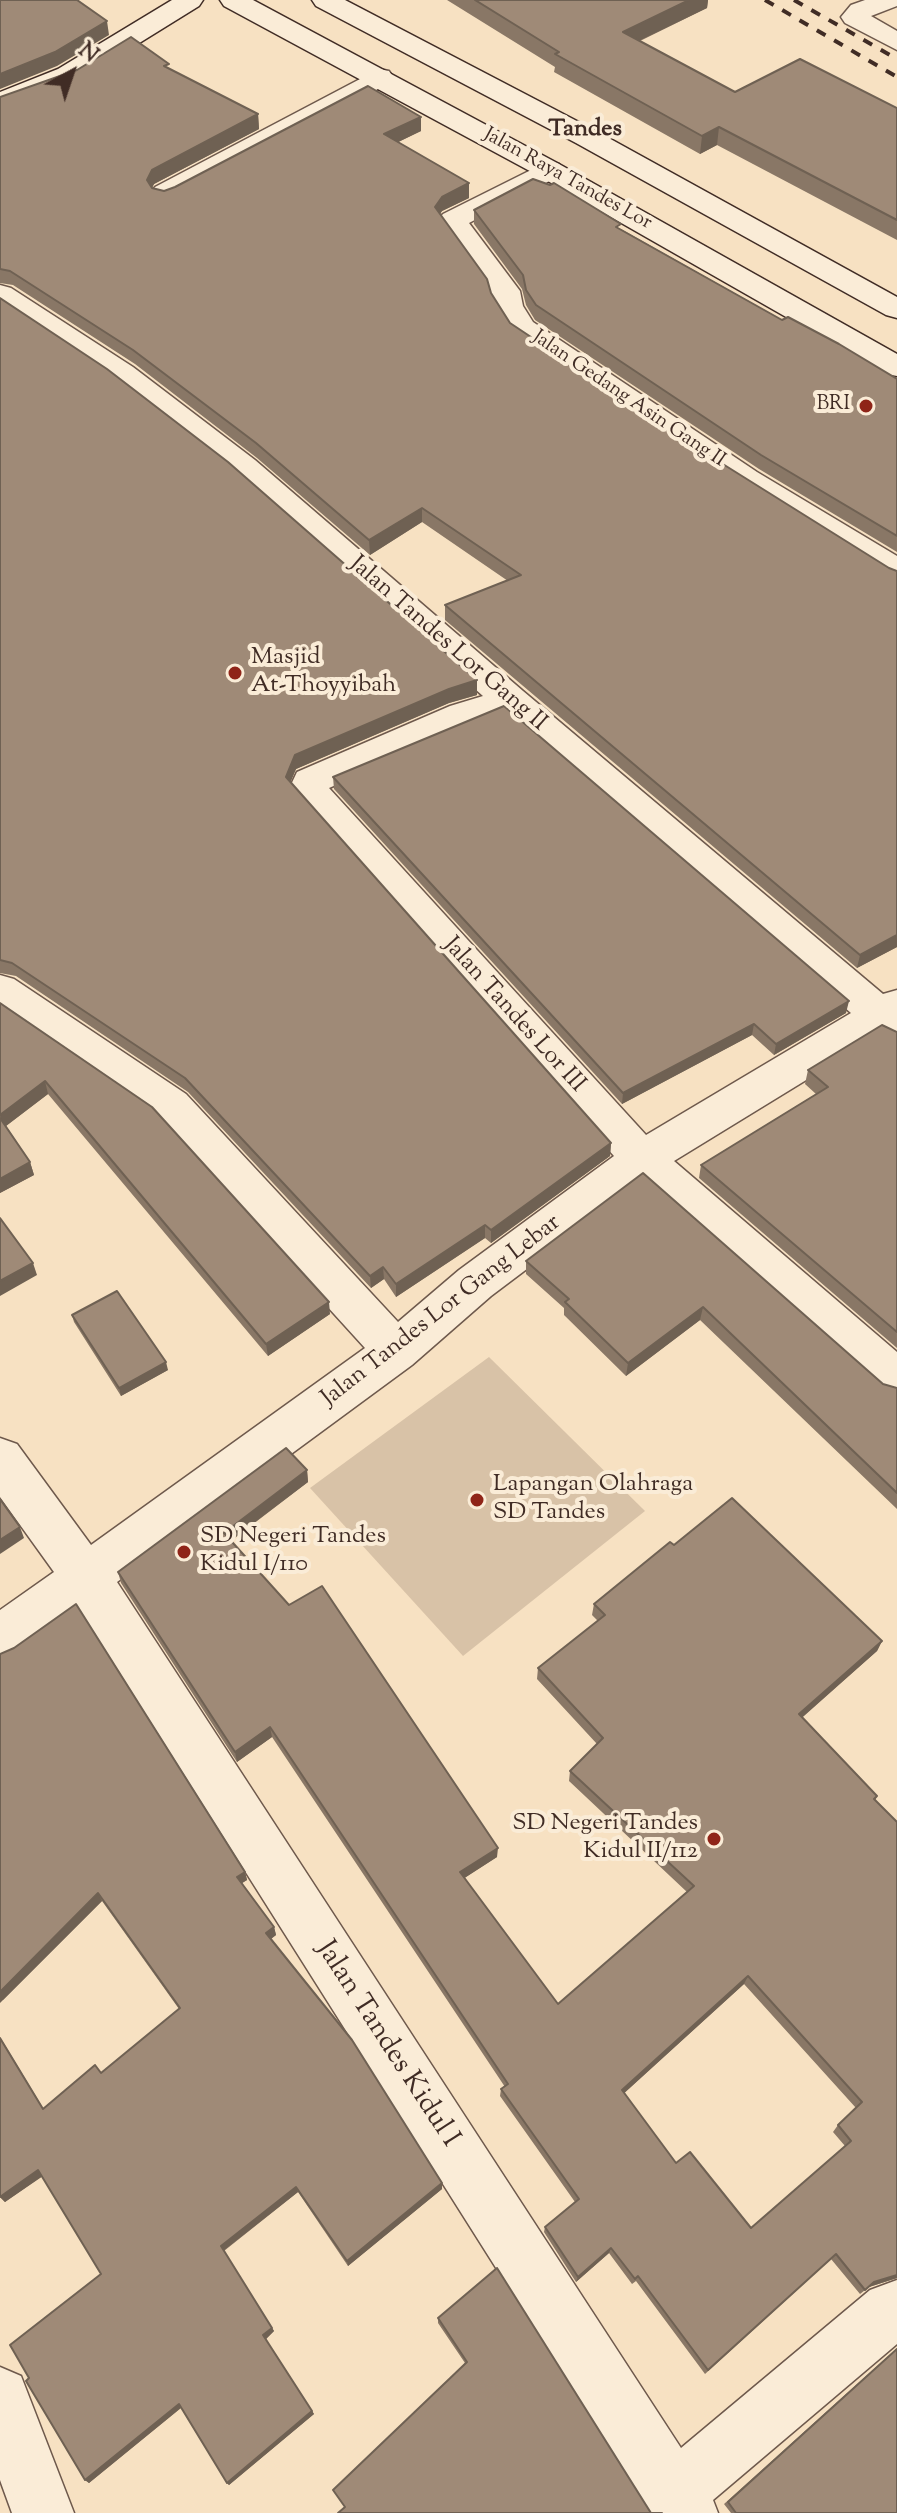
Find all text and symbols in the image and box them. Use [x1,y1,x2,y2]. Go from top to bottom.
north arrow [32,32,112,112]
text: N [70,36,104,72]
district label: Tandes [548,117,622,145]
street label: Jalan Raya Tandes Lor [479,124,655,236]
street label: Jalan Gedang Asin Gang II [527,326,729,474]
place label: BRI [816,394,850,418]
marker: BRI [857,397,875,415]
street label: Jalan Tandes Lor Gang II [342,551,552,739]
place label: Masjid At-Thoyyibah [251,645,396,701]
marker: Masjid At-Thoyyibah [226,664,244,682]
street label: Jalan Tandes Lor III [436,932,590,1100]
street label: Jalan Tandes Lor Gang Lebar [317,1210,567,1414]
place label: Lapangan Olahraga SD Tandes [493,1472,693,1528]
marker: Lapangan Olahraga SD Tandes [468,1491,486,1509]
place label: SD Negeri Tandes Kidul I/110 [200,1524,386,1580]
marker: SD Negeri Tandes Kidul I/110 [175,1543,193,1561]
place label: SD Negeri Tandes Kidul II/112 [512,1811,698,1867]
marker: SD Negeri Tandes Kidul II/112 [705,1830,723,1848]
street label: Jalan Tandes Kidul I [307,1936,465,2154]

